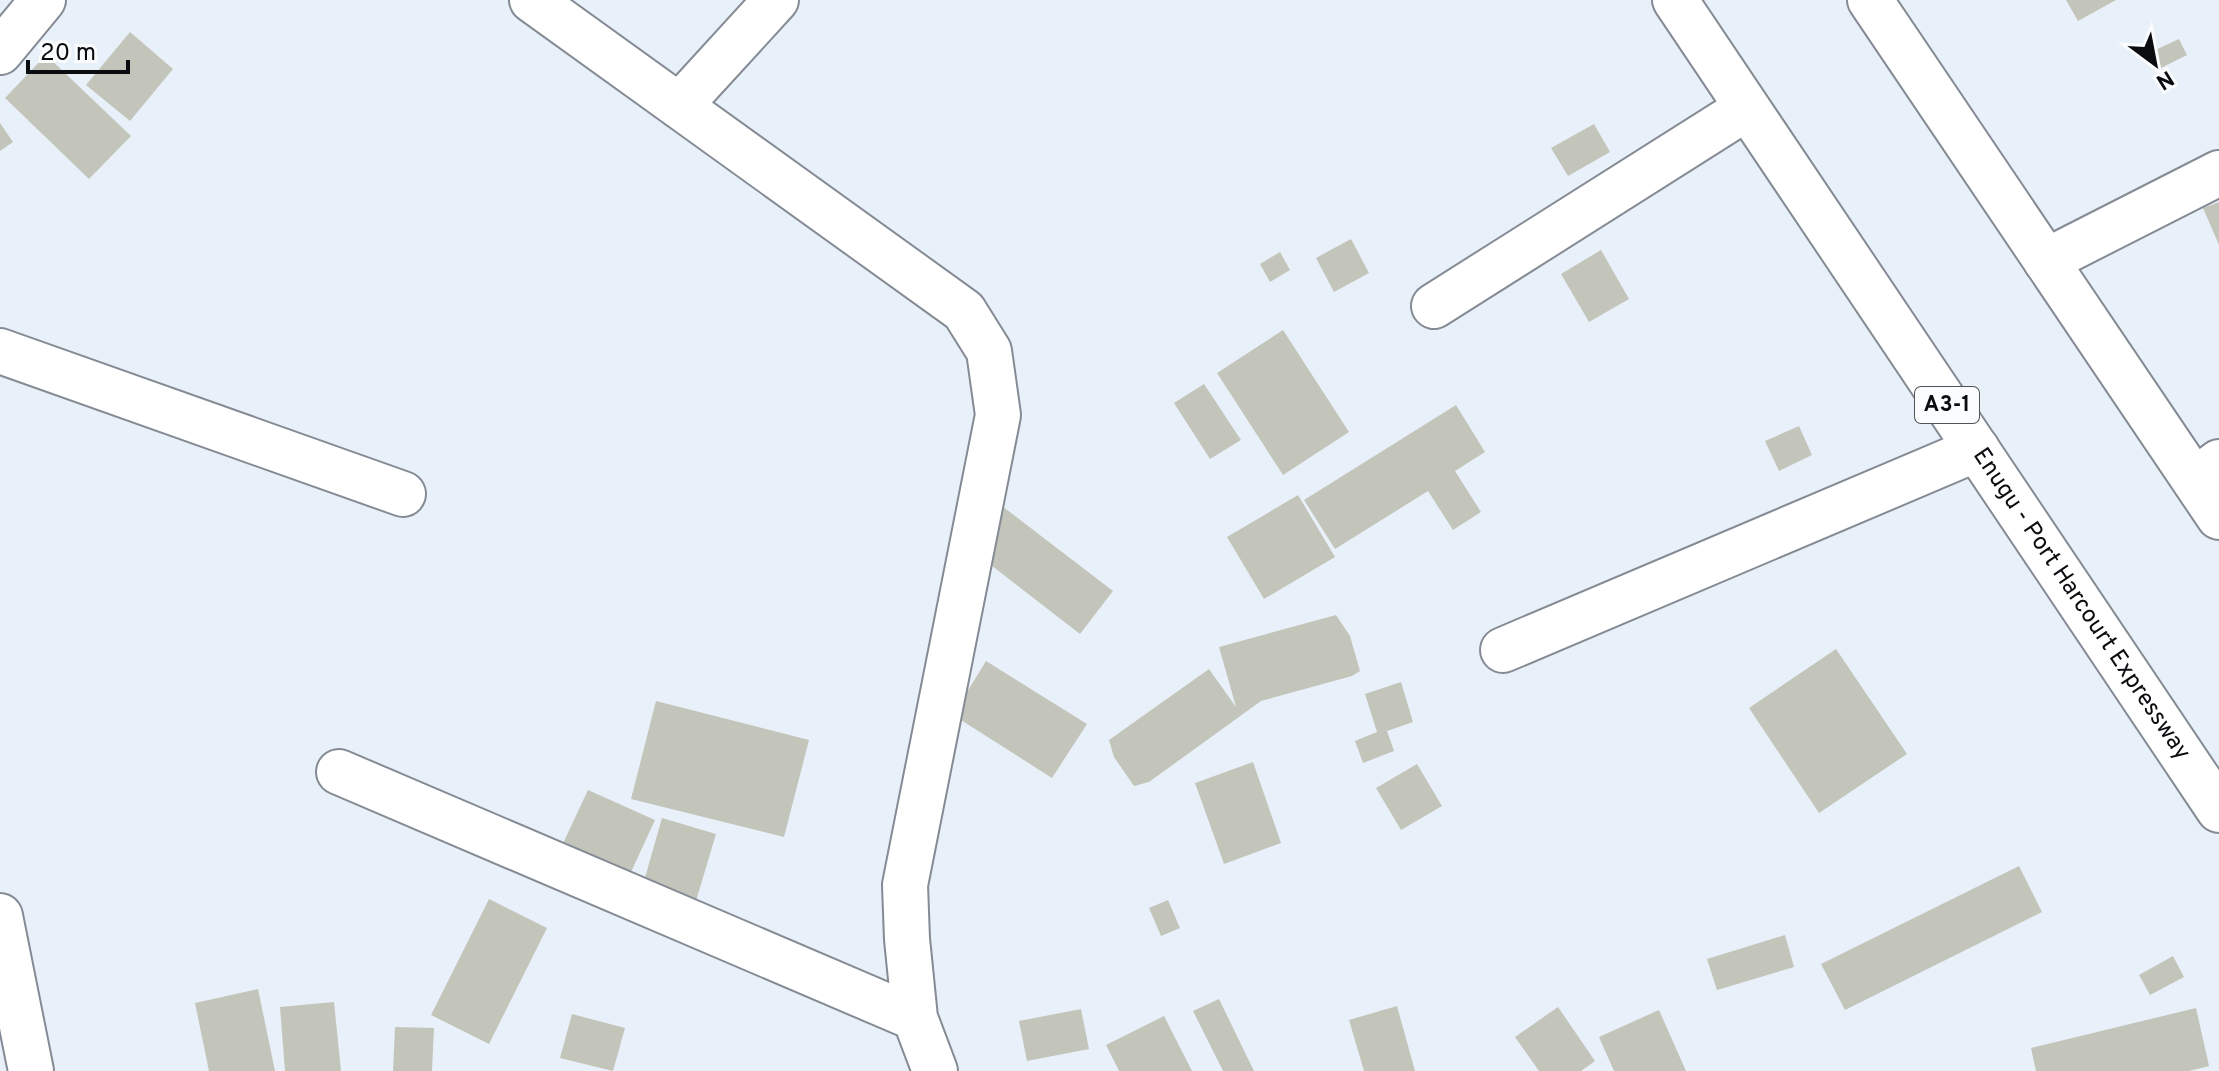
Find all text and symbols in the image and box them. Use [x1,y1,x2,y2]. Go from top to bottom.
scale bar [28,24,128,74]
north arrow [2115,24,2195,104]
text: 20 m [40,39,96,69]
text: N [2150,63,2178,94]
road number: A3-1 [1915,387,1979,423]
street label: Enugu - Port Harcourt Expressway [1965,442,2196,766]

